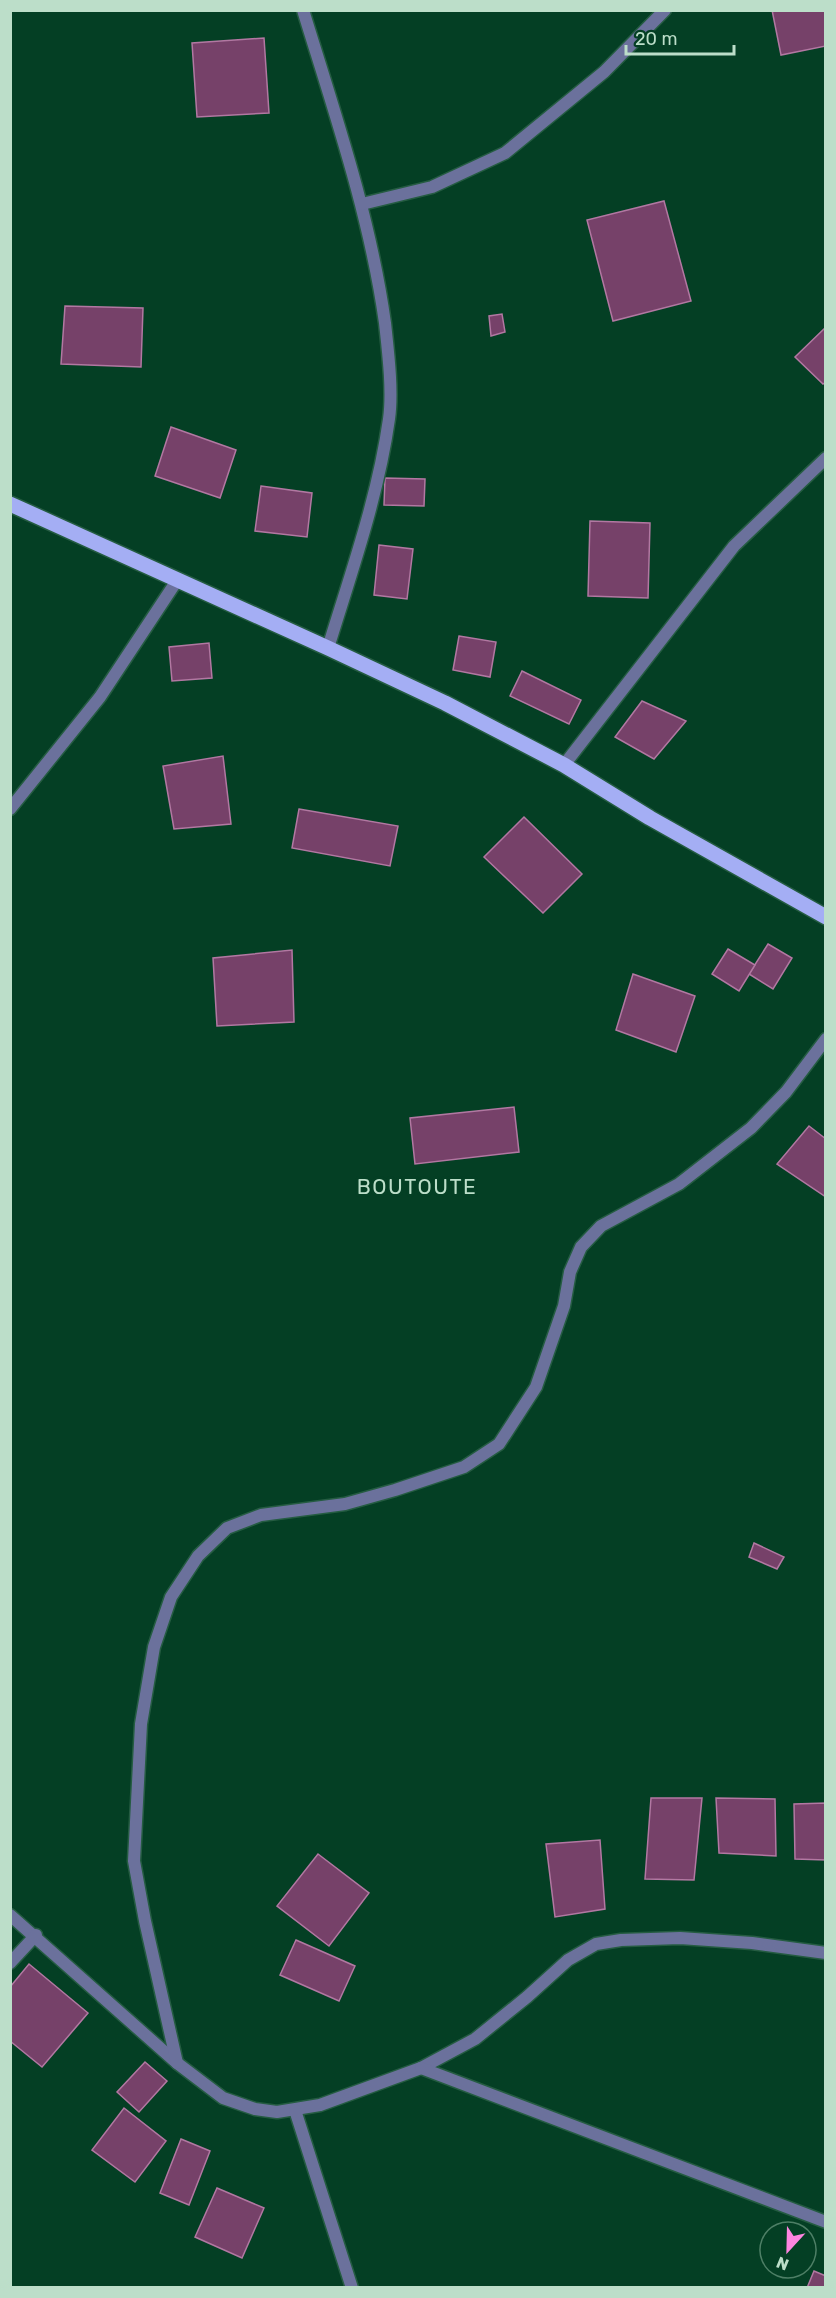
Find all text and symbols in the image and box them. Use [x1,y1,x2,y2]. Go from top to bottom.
scale bar [626,18,734,56]
text: 20 m [635,28,677,50]
district label: BOUTOUTE [357,1174,477,1199]
north arrow [758,2220,818,2280]
text: N [774,2252,791,2274]

